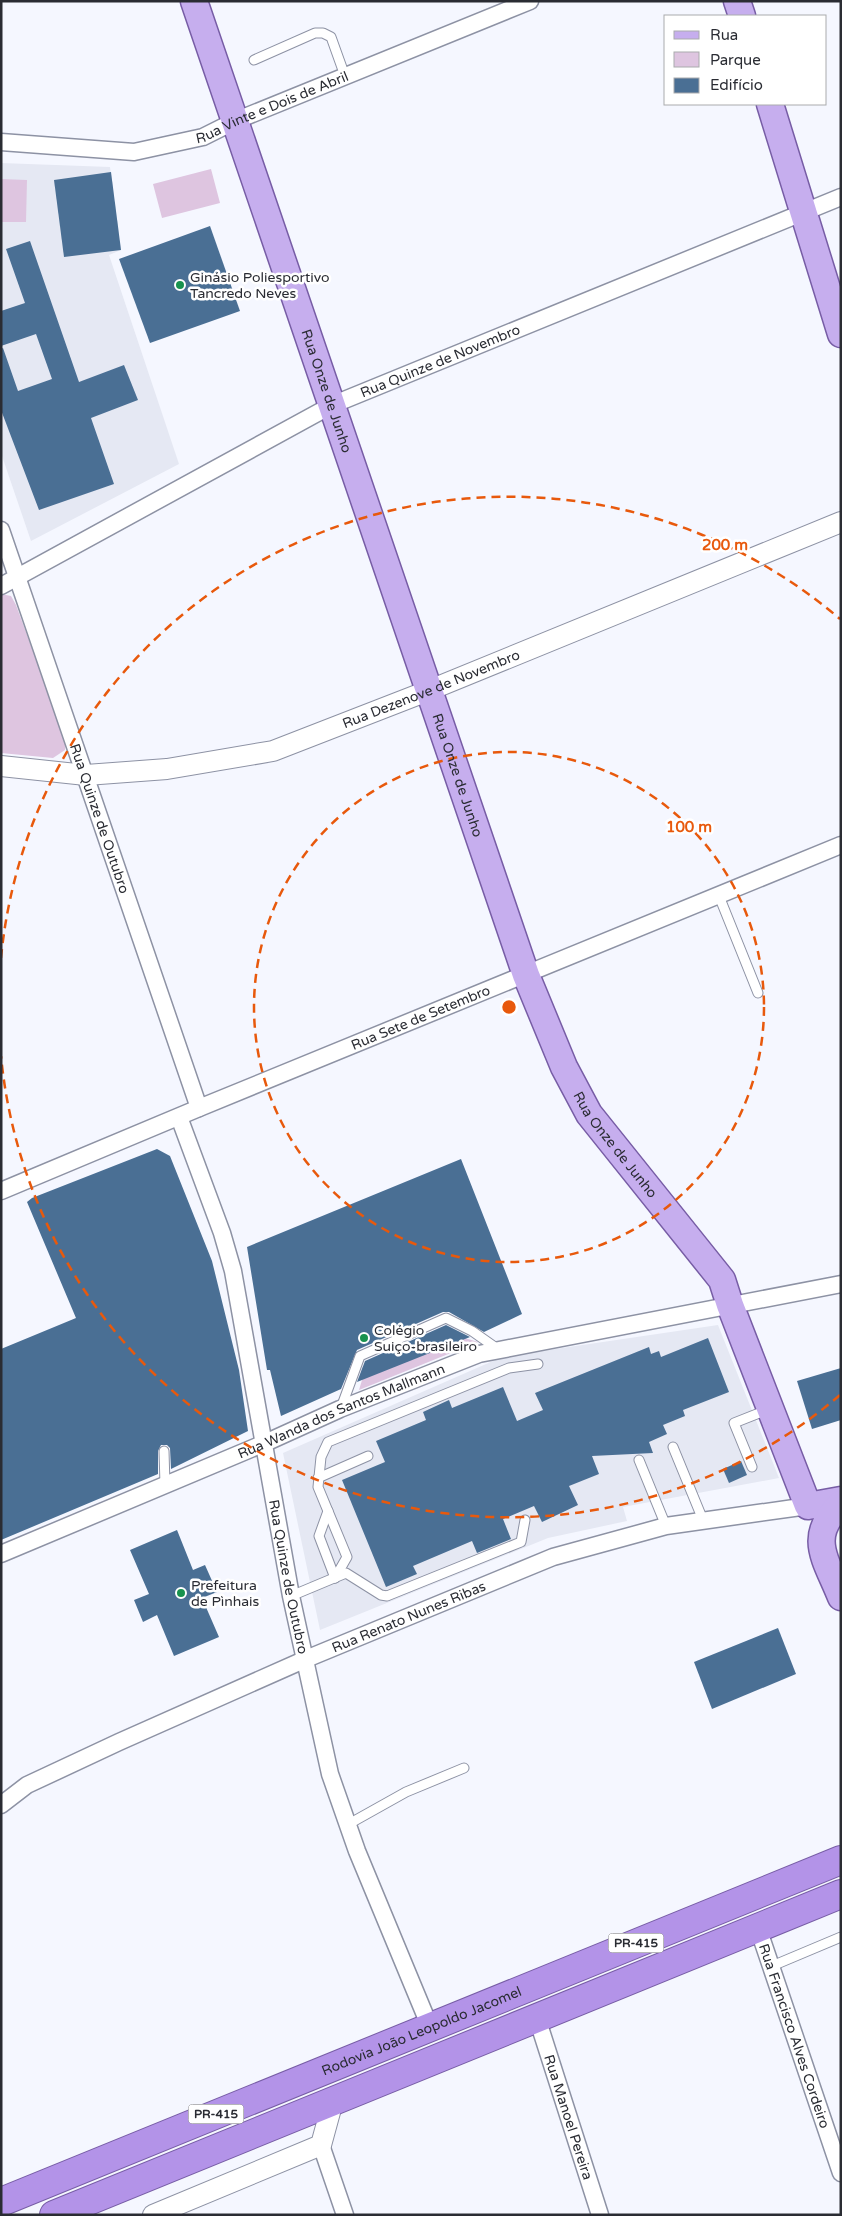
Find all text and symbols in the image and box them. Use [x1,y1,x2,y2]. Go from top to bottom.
legend [664,15,827,105]
text: Rua [710,26,738,44]
text: Parque [710,51,761,69]
street label: Rua Vinte e Dois de Abril [194,67,351,147]
text: Edifício [710,76,763,94]
place label: Ginásio Poliesportivo Tancredo Neves [190,269,330,302]
marker: Ginásio Poliesportivo Tancredo Neves [174,279,186,291]
street label: Rua Quinze de Novembro [358,321,522,401]
street label: Rua Onze de Junho [298,327,356,455]
text: 200 m [702,536,748,554]
street label: Rua Dezenove de Novembro [340,646,522,732]
street label: Rua Onze de Junho [429,711,487,839]
street label: Rua Quinze de Outubro [66,742,133,896]
text: 100 m [666,818,712,836]
street label: Rua Sete de Setembro [348,981,493,1053]
centre of rings [500,998,518,1016]
street label: Rua Onze de Junho [570,1088,661,1201]
place label: Colégio Suiço-brasileiro [374,1322,477,1355]
marker: Colégio Suiço-brasileiro [358,1332,370,1344]
street label: Rua Wanda dos Santos Mallmann [235,1360,447,1462]
street label: Rua Quinze de Outubro [265,1498,312,1656]
place label: Prefeitura de Pìnhais [191,1577,260,1610]
street label: Rua Renato Nunes Ribas [329,1577,488,1656]
marker: Prefeitura de Pìnhais [175,1587,187,1599]
road number: PR-415 [608,1934,664,1952]
street label: Rua Francisco Alves Cordeiro [755,1941,834,2131]
street label: Rodovia João Leopoldo Jacomel [319,1983,524,2079]
street label: Rua Manoel Pereira [541,2052,597,2182]
road number: PR-415 [188,2104,244,2124]

